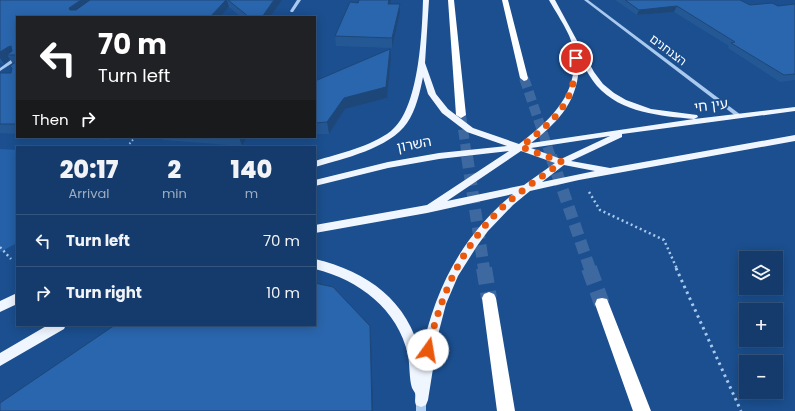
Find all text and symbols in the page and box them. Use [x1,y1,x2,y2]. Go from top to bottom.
text: 70 m [98,25,167,64]
street label: הצנחנים [646,30,690,69]
icon: left [32,32,84,84]
pin [559,41,593,75]
icon: arrive [565,47,587,69]
text: Turn left [98,63,170,88]
street label: עין חי [693,93,729,117]
icon: right [77,108,99,130]
text: Then [32,109,69,130]
street label: השרון [395,131,433,157]
text: 20:17 [60,153,118,186]
text: 2 [168,153,181,186]
text: 140 [231,153,272,186]
text: Arrival [69,184,109,203]
text: min [162,184,187,203]
text: m [245,184,258,203]
icon: left [32,230,54,252]
text: Turn left [66,230,130,251]
text: 70 m [263,230,300,251]
map controls [739,251,783,399]
button: layers [739,251,783,295]
icon: right [32,282,54,304]
text: Turn right [66,282,142,303]
text: 10 m [266,282,300,303]
button: + [739,303,783,347]
position arrow [407,329,449,371]
button: − [739,355,783,399]

